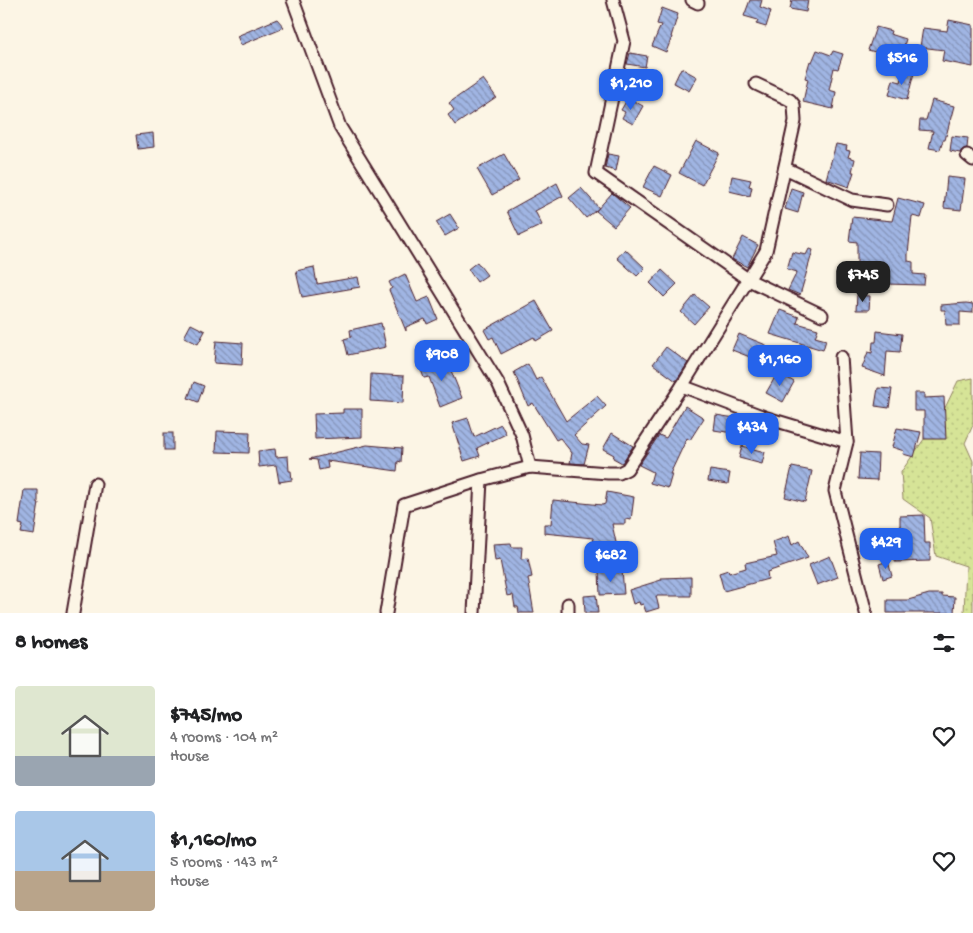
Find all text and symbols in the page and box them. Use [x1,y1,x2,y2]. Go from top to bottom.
pin: $516 [872,44,932,86]
text: $516 [887,50,917,69]
pin: $1,210 [590,68,672,111]
text: $1,210 [610,75,652,94]
pin: $745 [833,260,893,303]
text: $745 [847,267,879,286]
pin: $908 [412,340,472,382]
pin: $1,160 [739,344,821,387]
text: $908 [425,346,459,365]
text: $1,160 [759,351,801,370]
pin: $434 [722,412,782,455]
text: $434 [737,419,767,438]
pin: $429 [856,528,916,570]
text: $429 [871,534,901,553]
pin: $682 [581,540,641,583]
text: $682 [595,547,627,566]
icon: filters [930,629,958,657]
text: 8 homes [15,631,87,656]
text: $745/mo [170,704,242,729]
icon: home [55,706,115,766]
icon: heart [930,722,958,750]
text: 4 rooms · 104 m² [170,729,278,748]
text: House [170,748,209,767]
text: $1,160/mo [170,829,256,854]
icon: home [55,831,115,891]
icon: heart [930,847,958,875]
text: 5 rooms · 143 m² [170,854,278,873]
text: House [170,873,209,892]

